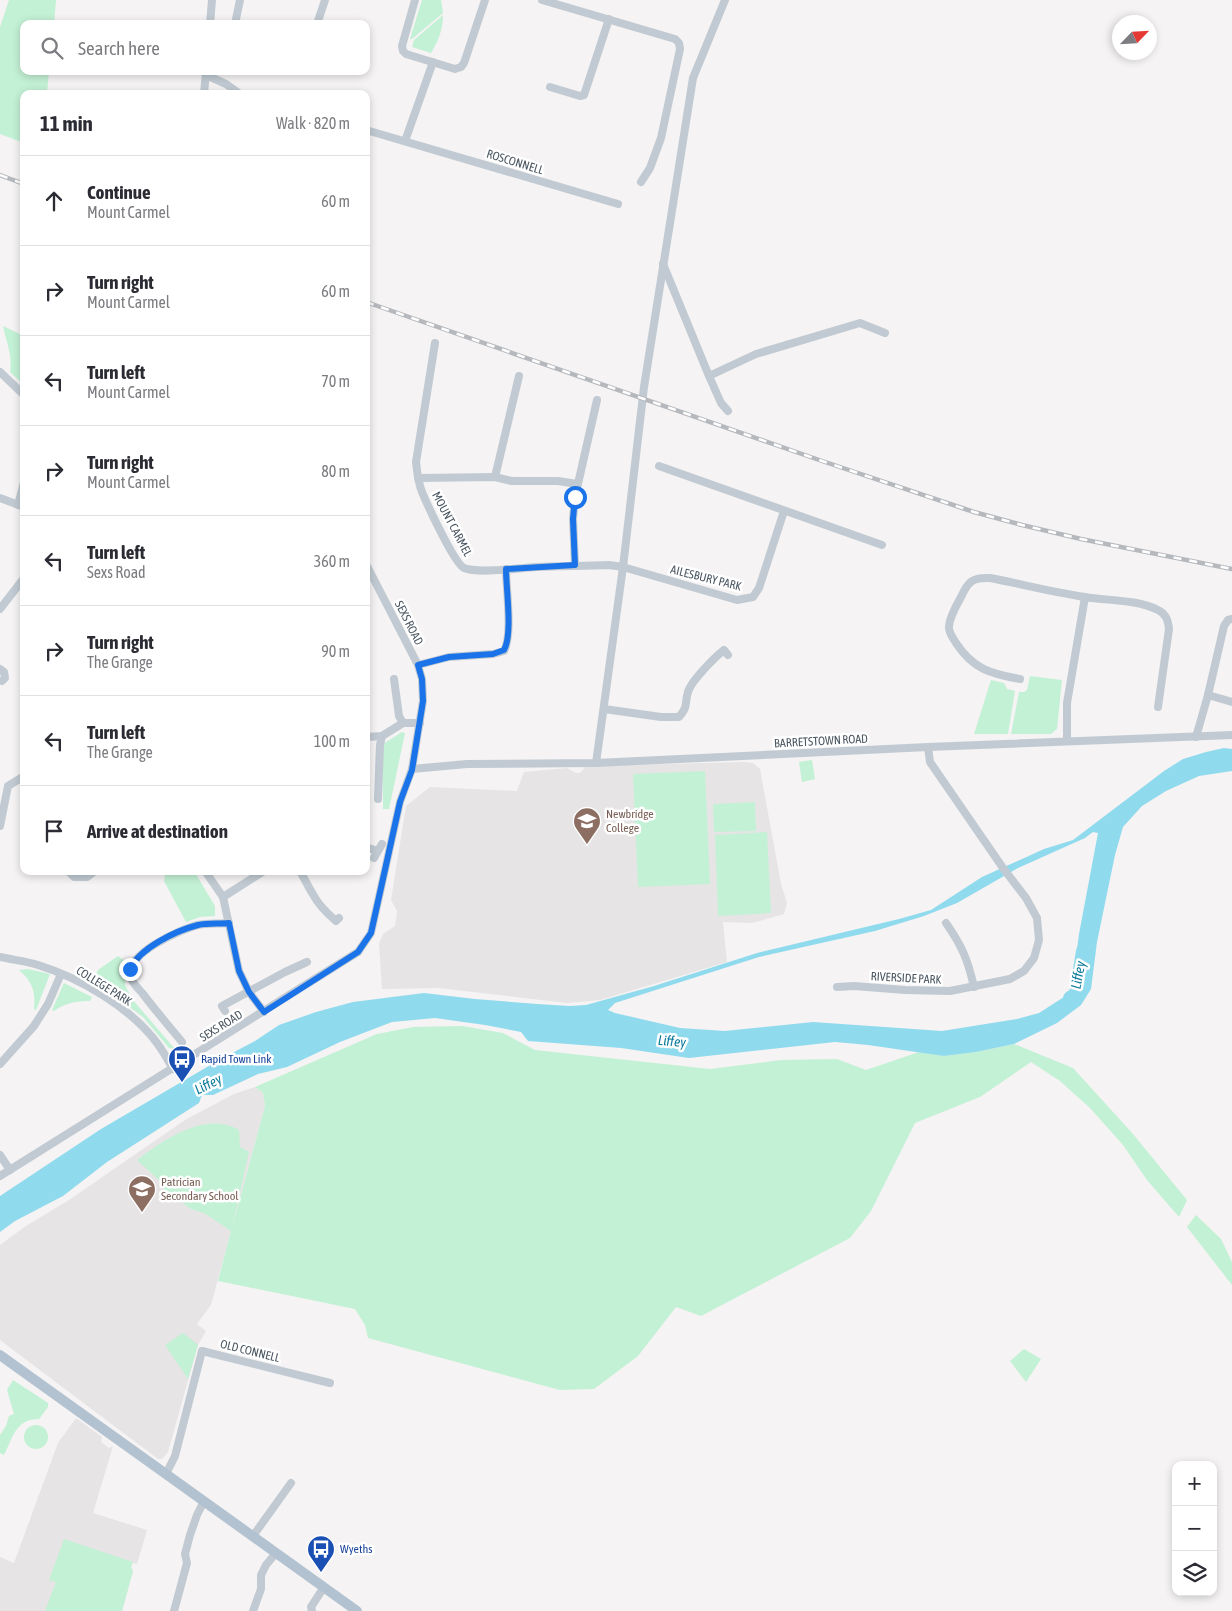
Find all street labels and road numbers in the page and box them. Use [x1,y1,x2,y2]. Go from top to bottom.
street label: ROSCONNELL [485,147,545,177]
street label: MOUNT CARMEL [429,489,475,559]
street label: AILESBURY PARK [669,562,743,594]
street label: SEXS ROAD [392,599,426,648]
street label: BARRETSTOWN ROAD [774,732,868,750]
street label: COLLEGE PARK [74,963,134,1009]
street label: RIVERSIDE PARK [870,969,942,987]
street label: SEXS ROAD [197,1007,245,1045]
street label: OLD CONNELL [219,1337,282,1365]

